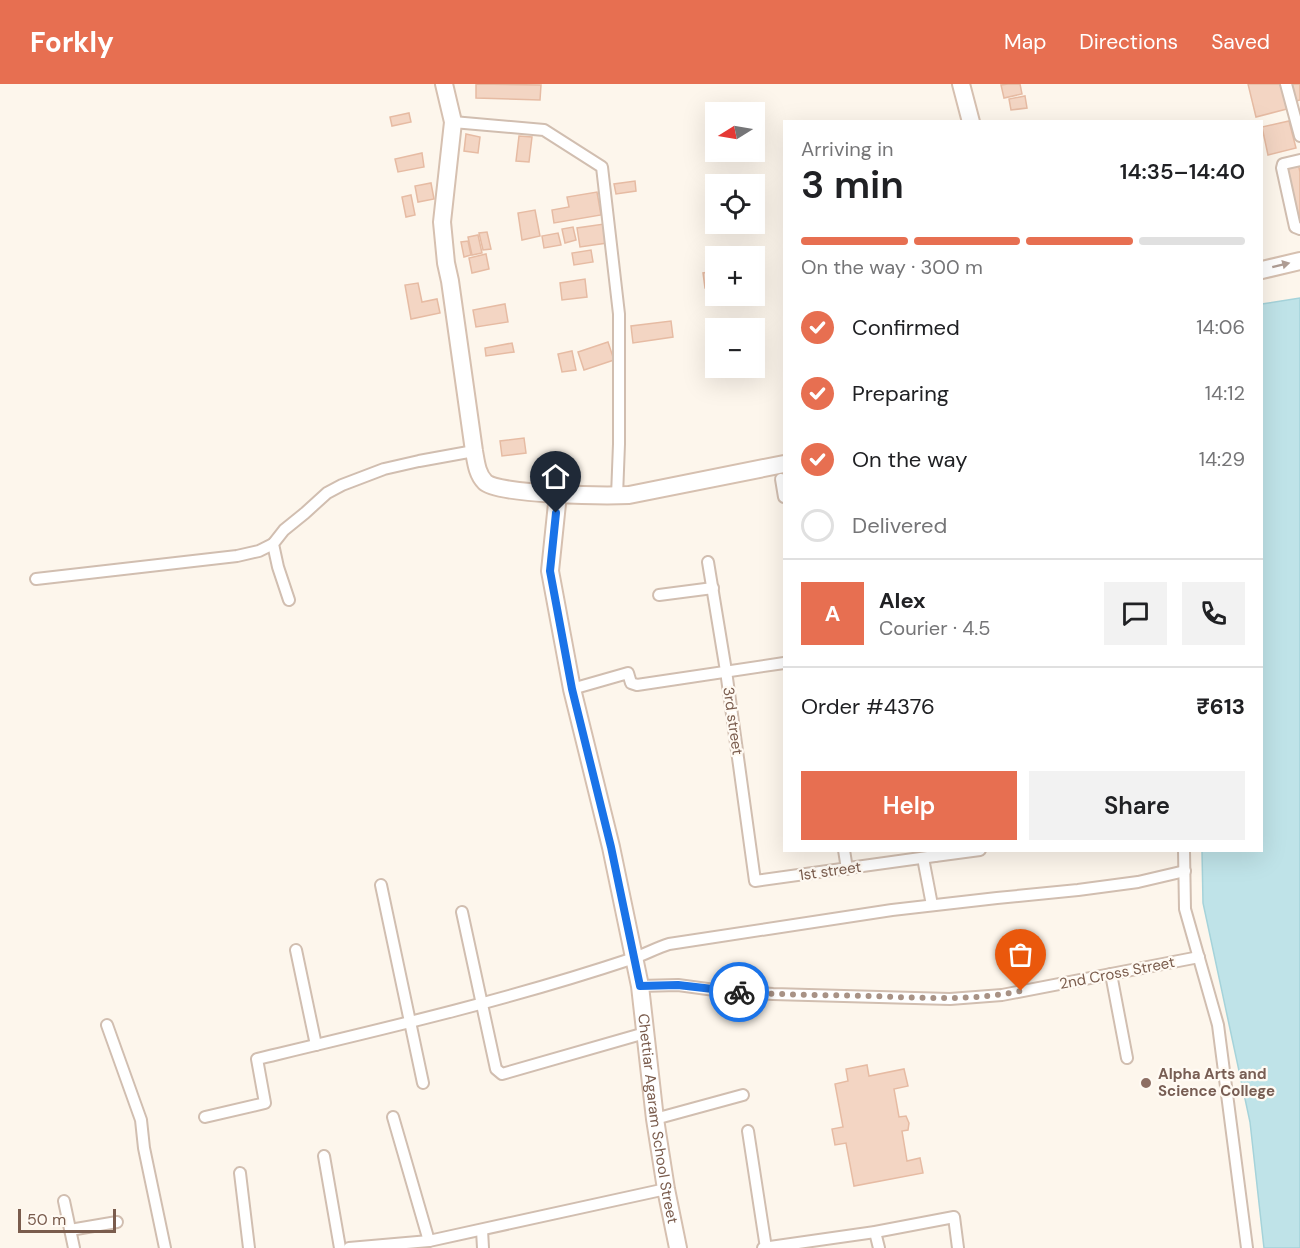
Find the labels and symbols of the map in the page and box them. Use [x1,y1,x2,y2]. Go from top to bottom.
north arrow [705,102,765,162]
one-way arrow [1272,260,1290,270]
pin [530,451,581,513]
street label: 3rd street [718,686,748,756]
street label: 1st street [798,857,863,885]
pin [995,929,1046,991]
street label: 2nd Cross Street [1058,952,1177,994]
courier [709,962,769,1022]
street label: Chettiar Agaram School Street [633,1012,683,1226]
place label: Alpha Arts and Science College [1158,1064,1275,1101]
marker: Alpha Arts and Science College [1139,1076,1153,1090]
scale bar [18,1206,116,1234]

